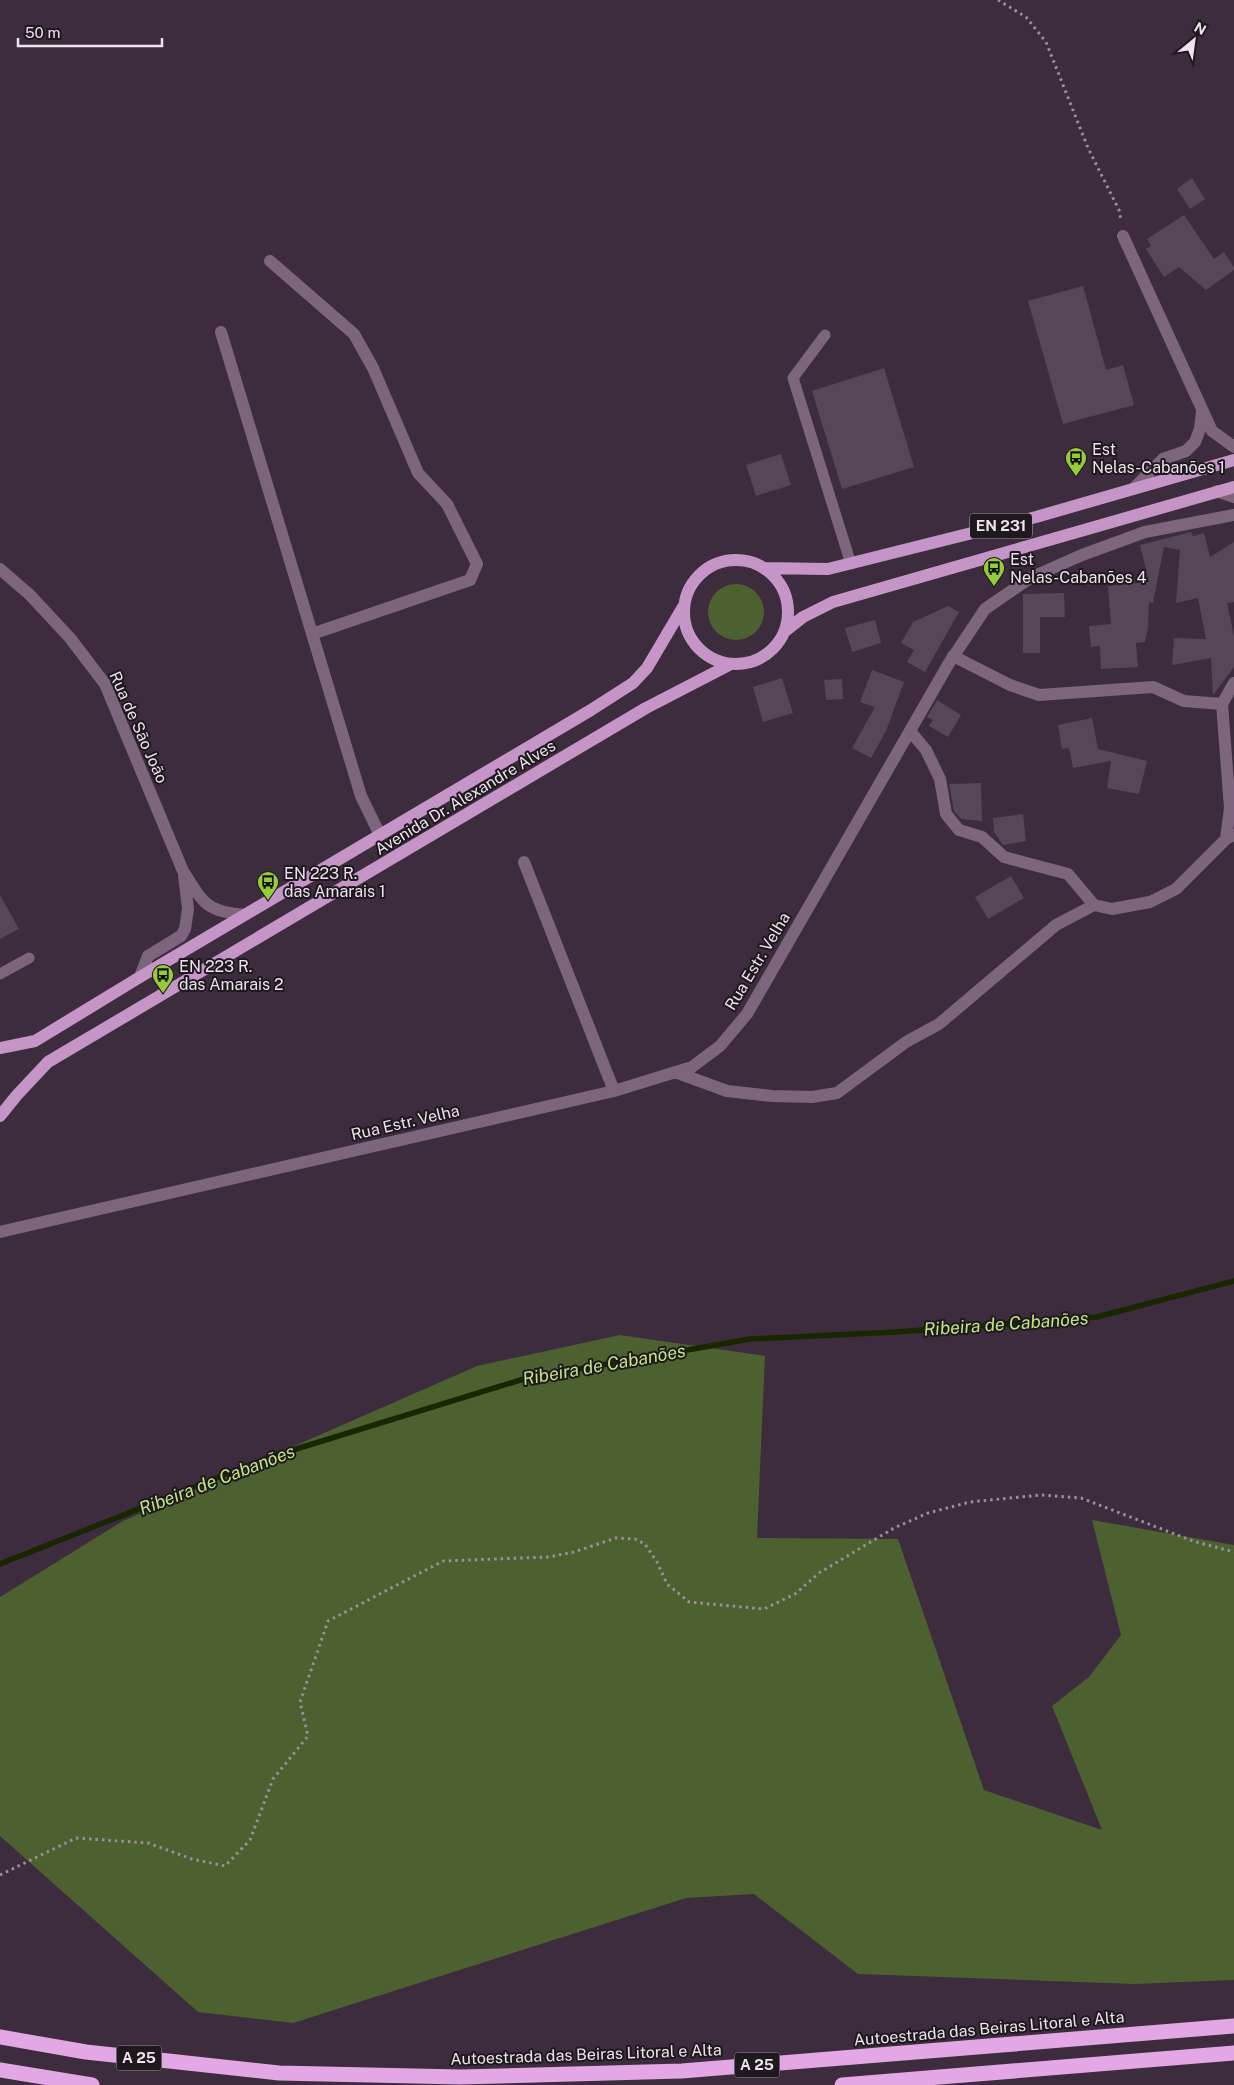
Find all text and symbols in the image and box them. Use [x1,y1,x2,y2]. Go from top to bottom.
scale bar [18,15,161,47]
north arrow [1169,15,1219,65]
text: N [1192,19,1209,38]
text: 50 m [25,24,60,41]
place label: Est Nelas-Cabanões 1 [1092,440,1225,477]
bus stop icon: Est Nelas-Cabanões 1 [1064,446,1088,477]
road number: EN 231 [970,514,1032,538]
place label: Est Nelas-Cabanões 4 [1010,550,1147,587]
bus stop icon: Est Nelas-Cabanões 4 [982,556,1006,587]
street label: Rua de São João [105,668,172,786]
street label: Avenida Dr. Alexandre Alves [372,736,559,859]
place label: EN 223 R. das Amarais 1 [284,864,385,901]
bus stop icon: EN 223 R. das Amarais 1 [256,870,280,901]
street label: Rua Estr. Velha [721,909,794,1014]
place label: EN 223 R. das Amarais 2 [179,957,284,994]
bus stop icon: EN 223 R. das Amarais 2 [151,963,175,994]
street label: Rua Estr. Velha [349,1101,461,1144]
water label: Ribeira de Cabanões [923,1307,1089,1340]
water label: Ribeira de Cabanões [521,1340,687,1389]
water label: Ribeira de Cabanões [136,1440,298,1519]
street label: Autoestrada das Beiras Litoral e Alta [853,2007,1125,2050]
street label: Autoestrada das Beiras Litoral e Alta [450,2040,722,2069]
road number: A 25 [116,2046,162,2070]
road number: A 25 [734,2052,780,2078]

